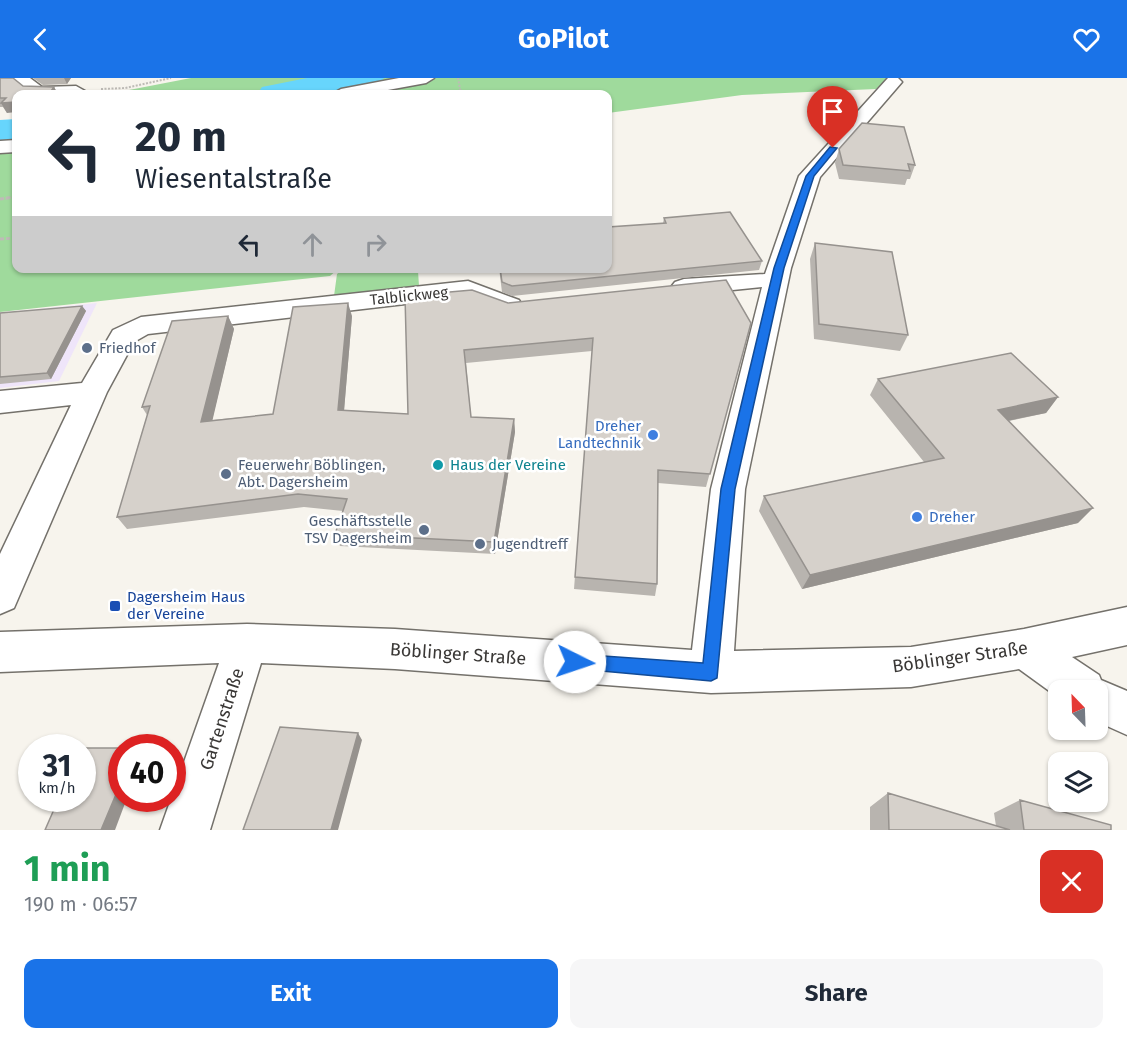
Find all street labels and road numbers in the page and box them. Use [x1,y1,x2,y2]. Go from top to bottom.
street label: Talblickweg [369,283,449,309]
street label: Böblinger Straße [891,637,1029,677]
street label: Böblinger Straße [389,638,527,670]
street label: Gartenstraße [195,665,249,773]

